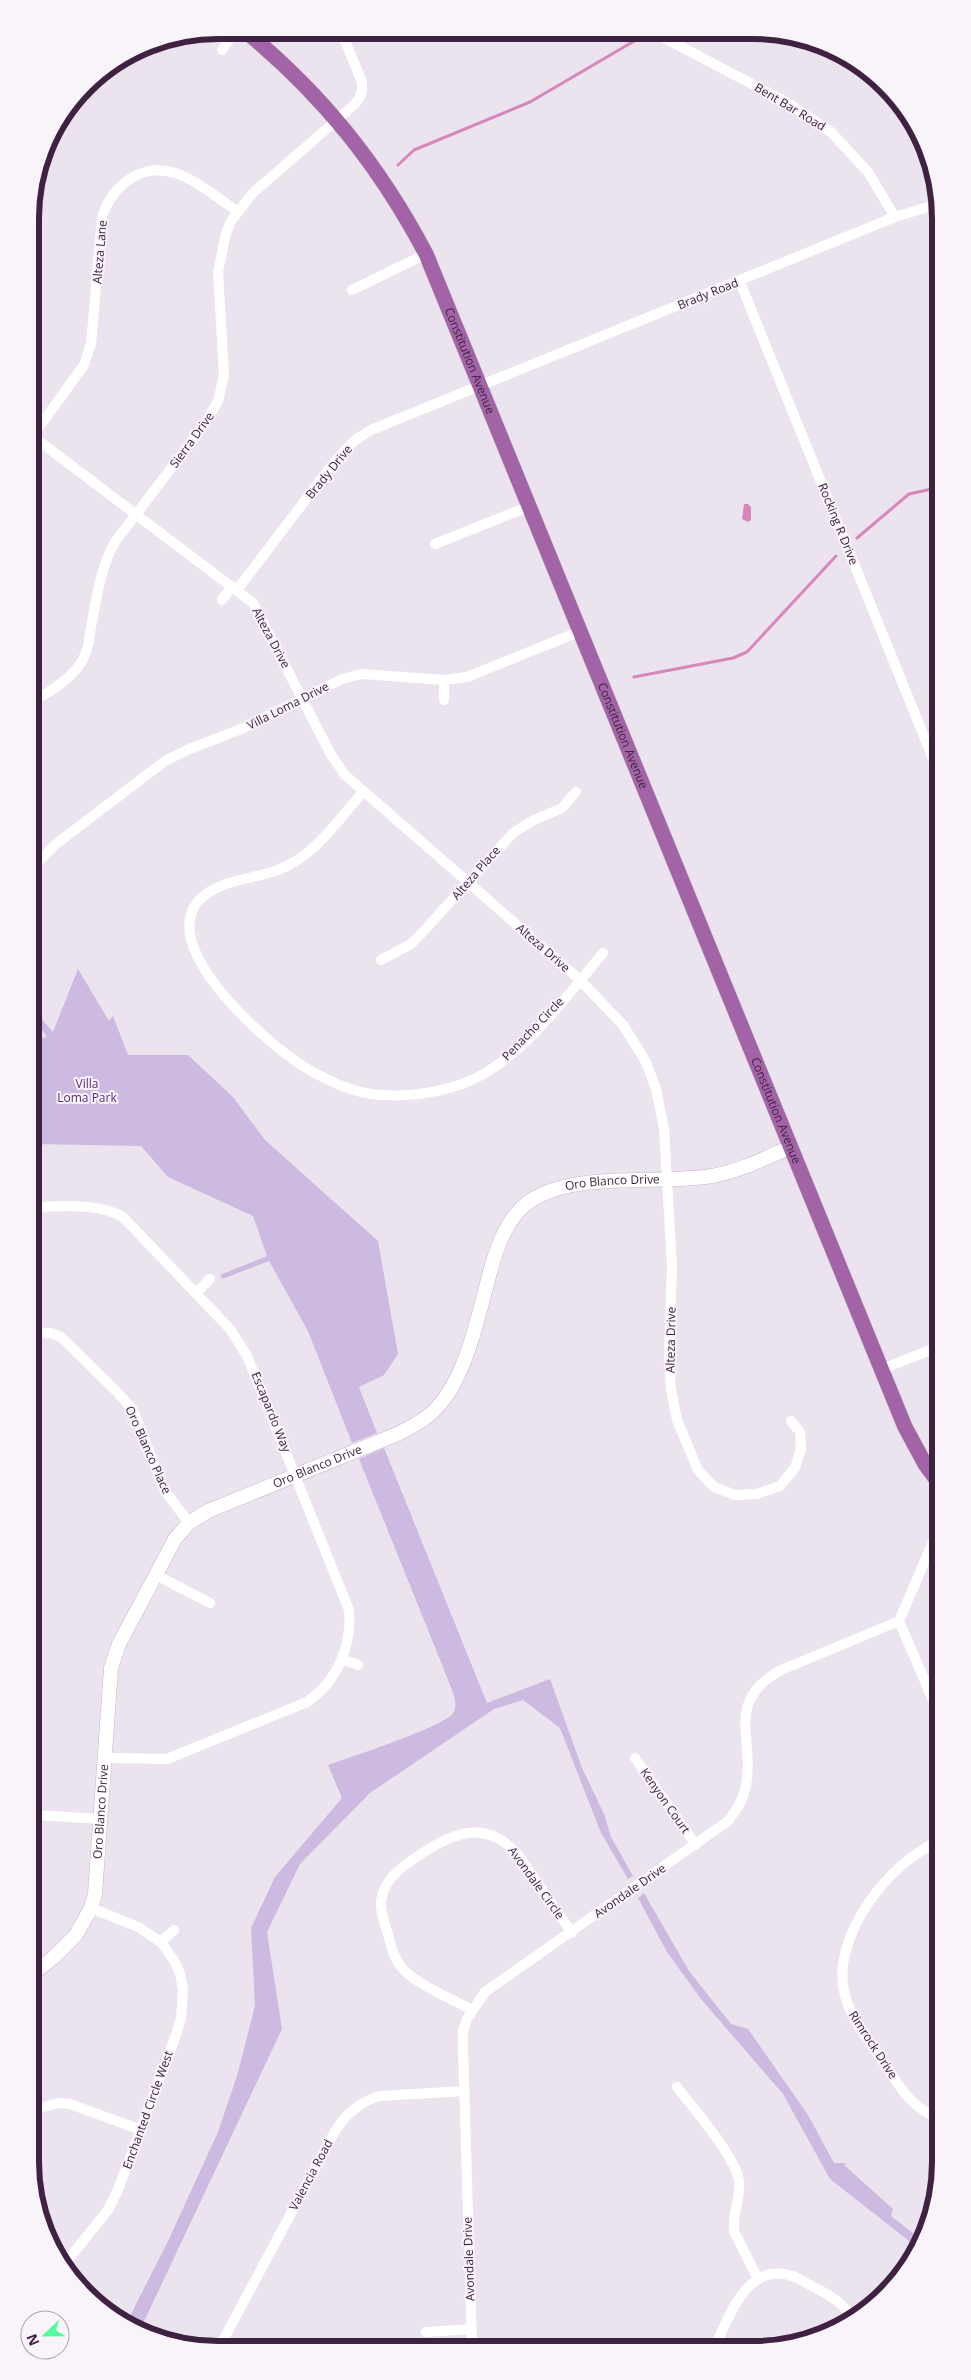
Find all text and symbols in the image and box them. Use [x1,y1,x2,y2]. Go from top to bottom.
street label: Bent Bar Road [751,79,829,135]
street label: Alteza Lane [88,219,111,285]
street label: Brady Road [675,274,741,313]
street label: Constitution Avenue [441,305,500,417]
street label: Sierra Drive [166,408,218,471]
street label: Brady Drive [301,441,356,502]
street label: Rocking R Drive [814,480,863,567]
street label: Alteza Drive [248,604,295,671]
street label: Villa Loma Drive [244,677,332,734]
street label: Constitution Avenue [594,680,653,792]
street label: Alteza Place [447,842,504,903]
street label: Alteza Drive [513,919,574,976]
street label: Penacho Circle [498,993,568,1064]
street label: Constitution Avenue [747,1055,806,1167]
park label: Villa Loma Park [57,1075,117,1106]
street label: Oro Blanco Drive [563,1171,660,1194]
street label: Alteza Drive [661,1306,680,1373]
street label: Escapardo Way [248,1369,296,1455]
street label: Oro Blanco Place [121,1403,176,1497]
street label: Oro Blanco Drive [270,1440,365,1492]
street label: Oro Blanco Drive [89,1763,112,1859]
street label: Kenyon Court [637,1765,694,1837]
street label: Avondale Circle [504,1843,569,1923]
street label: Avondale Drive [590,1859,669,1922]
street label: Rimrock Drive [845,2007,902,2082]
street label: Enchanted Circle West [118,2048,177,2171]
street label: Valencia Road [285,2136,336,2213]
street label: Avondale Drive [459,2216,478,2302]
north arrow [20,2310,70,2360]
text: N [22,2331,43,2349]

